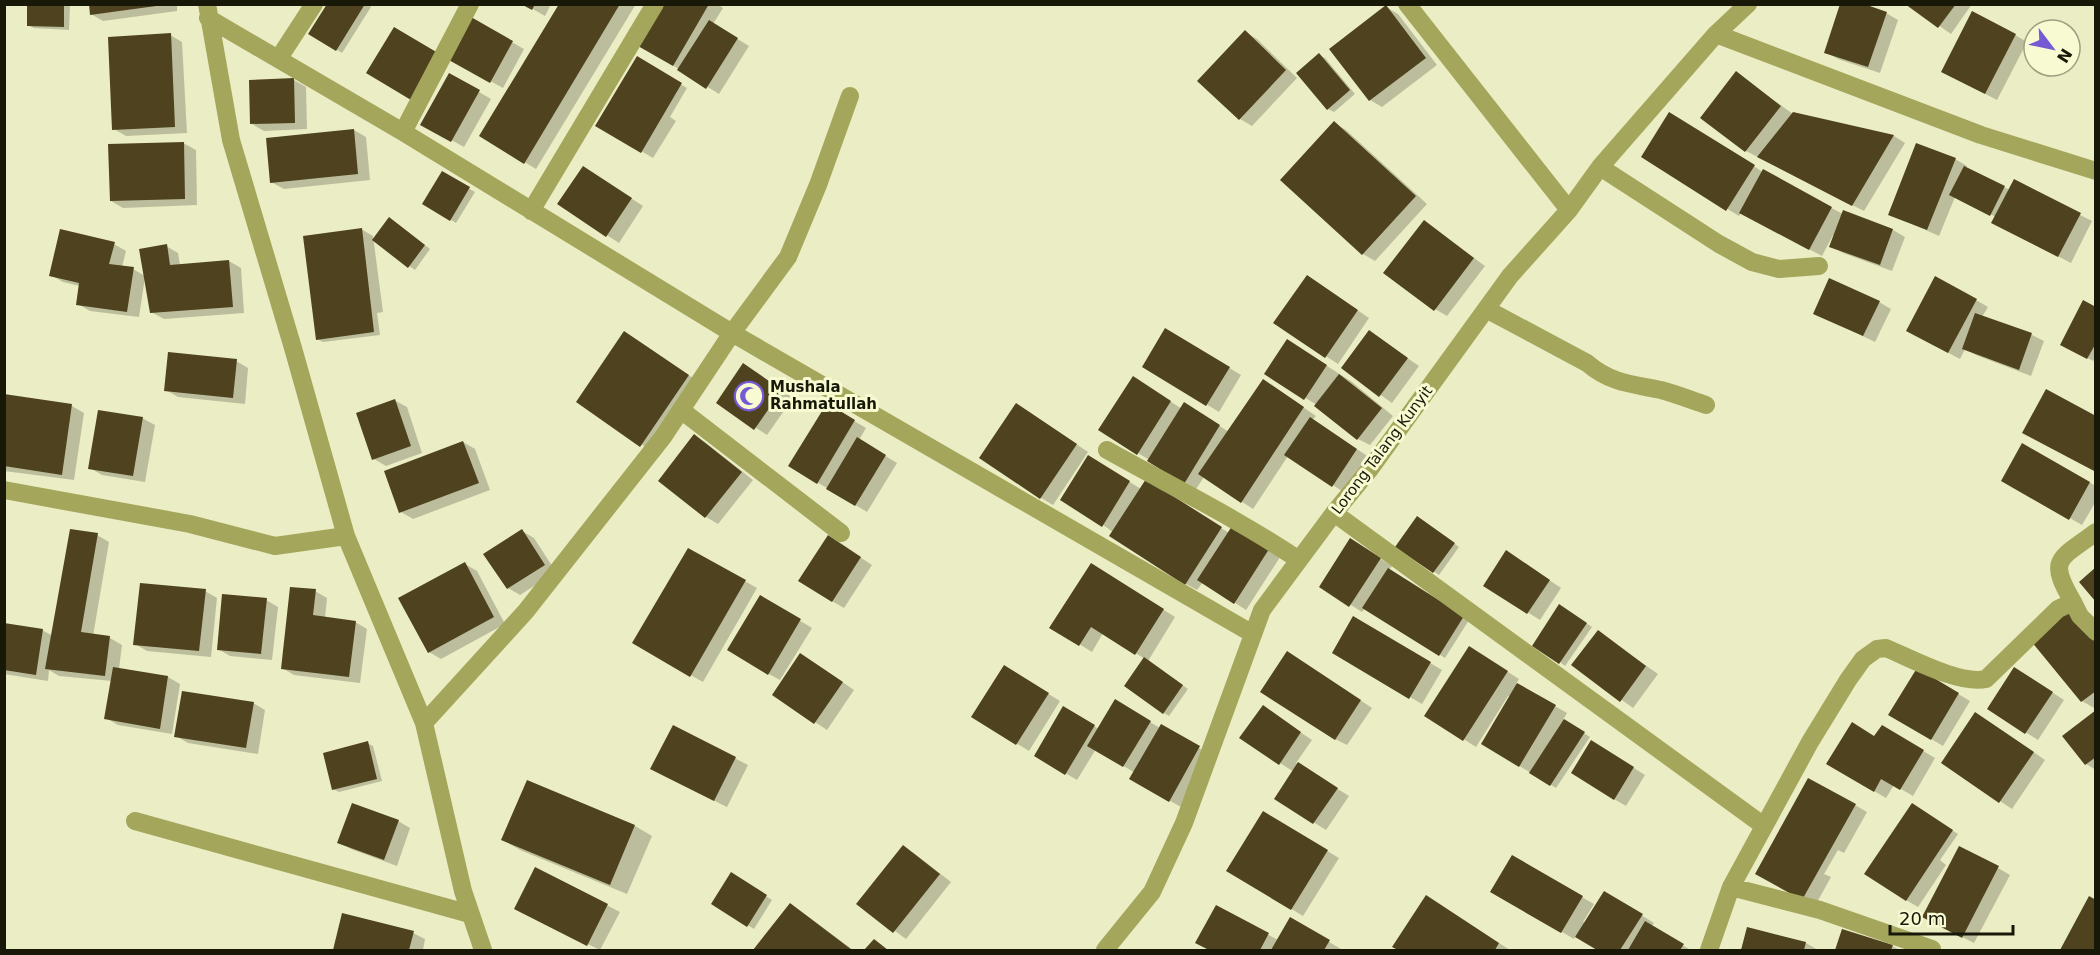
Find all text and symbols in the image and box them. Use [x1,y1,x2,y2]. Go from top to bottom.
north arrow [2022,18,2082,78]
text: N [2053,45,2076,66]
place label: Mushala Rahmatullah [770,378,877,413]
mosque icon: Mushala Rahmatullah [733,380,765,412]
street label: Lorong Talang Kunyit [1328,382,1436,518]
scale bar [1890,898,2013,936]
text: 20 m [1899,908,1945,929]

